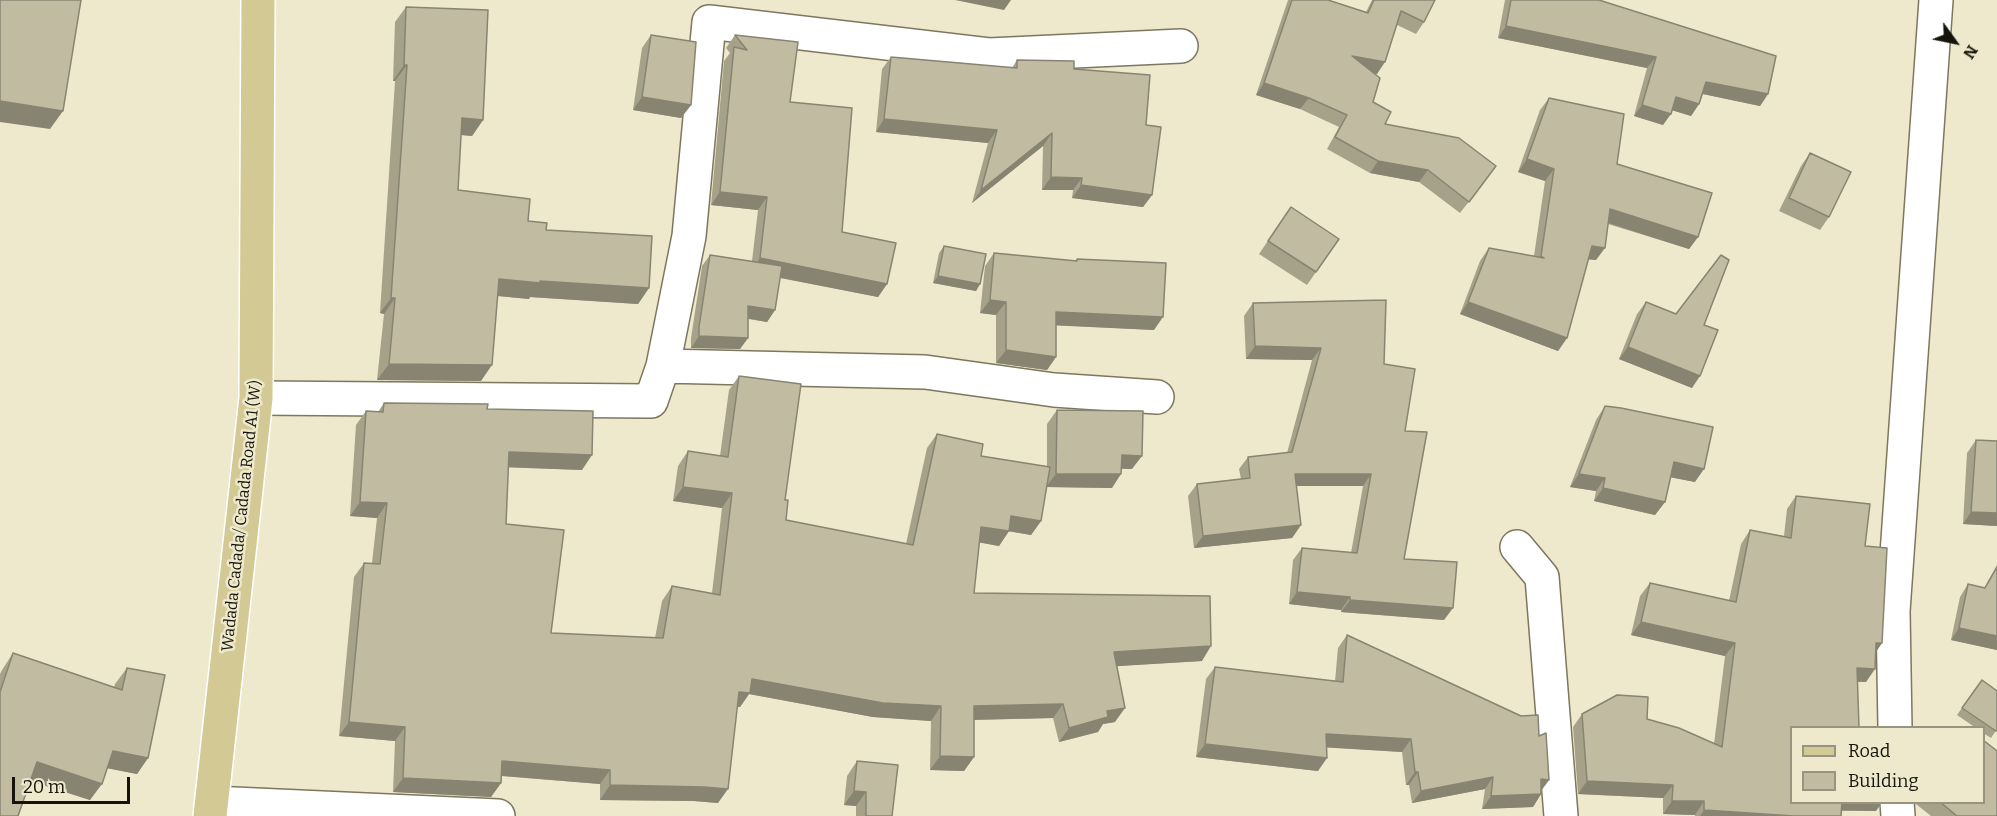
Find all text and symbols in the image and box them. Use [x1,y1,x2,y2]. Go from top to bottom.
north arrow [1925,12,1985,72]
text: N [1959,42,1982,62]
street label: Wadada Cadada/ Cadada Road A1 (W) [218,379,266,653]
legend [1790,726,1985,804]
text: Road [1848,740,1890,762]
scale bar [15,765,134,803]
text: Building [1848,770,1919,792]
text: 20 m [23,776,65,798]

